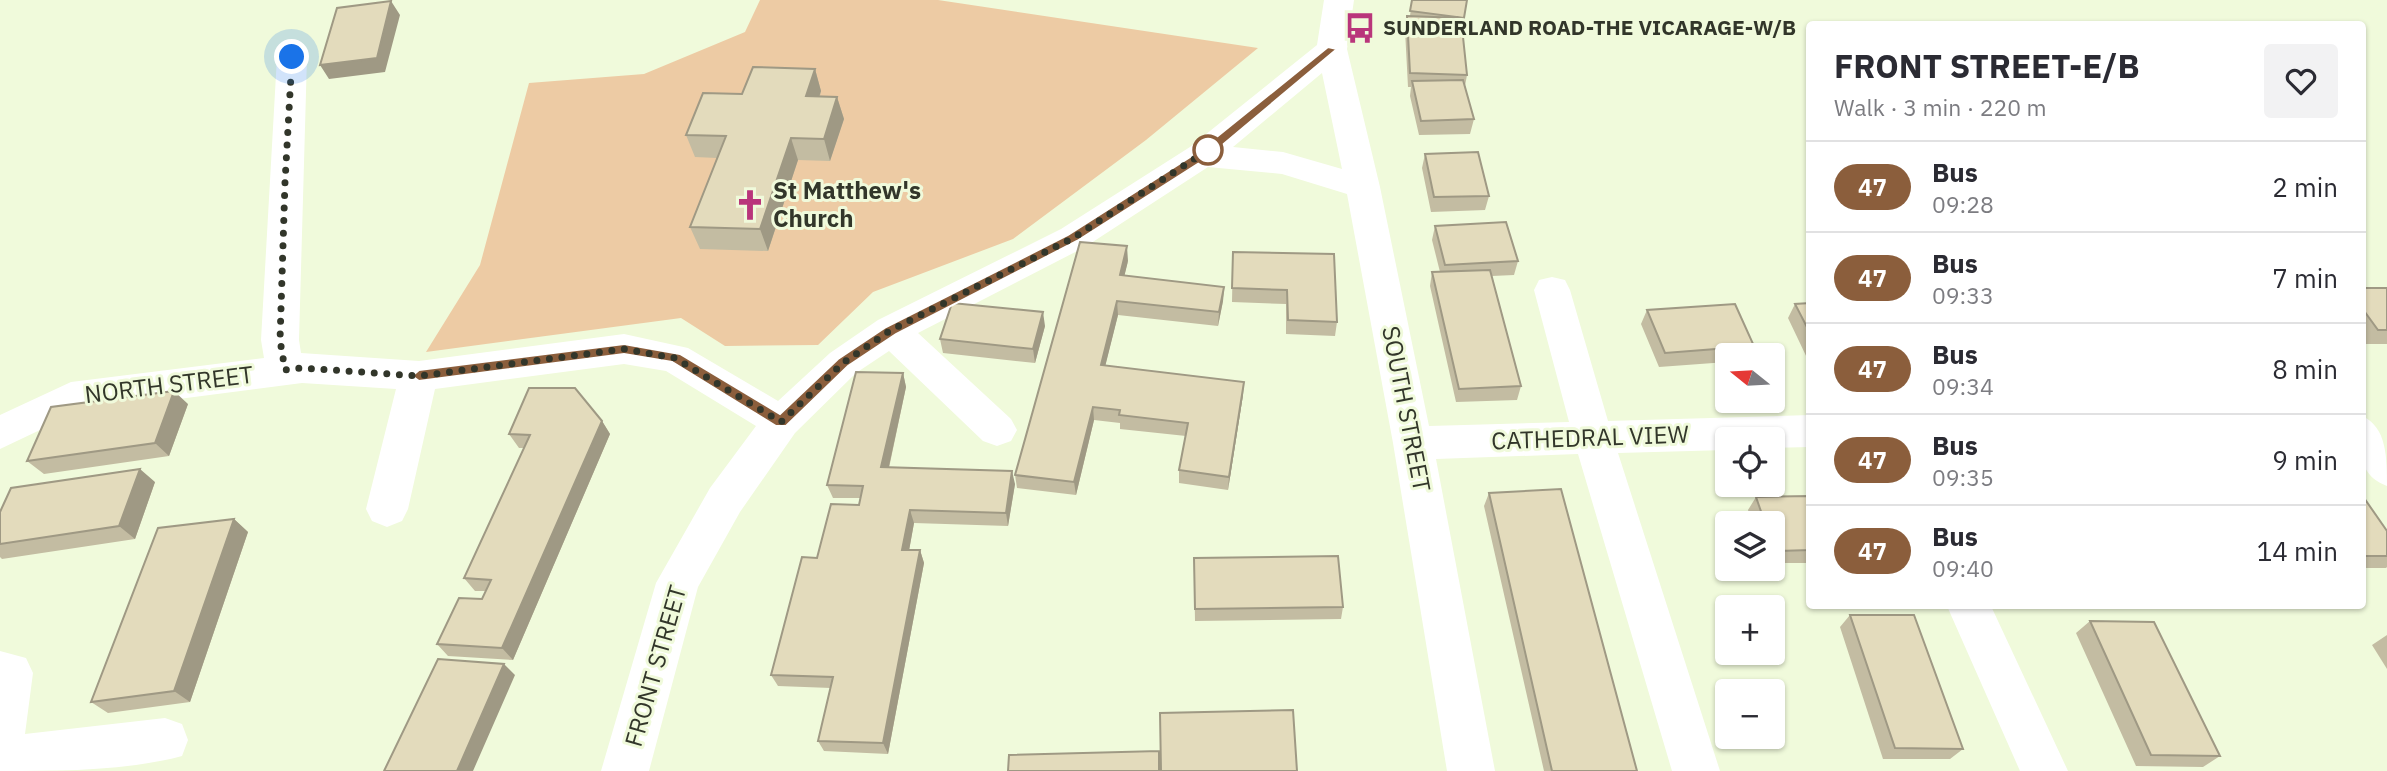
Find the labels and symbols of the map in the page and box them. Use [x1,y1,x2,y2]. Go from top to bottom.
bus stop icon: SUNDERLAND ROAD-THE VICARAGE-W/B [1343,11,1377,45]
place label: SUNDERLAND ROAD-THE VICARAGE-W/B [1383,13,1796,41]
your location [274,39,309,74]
unlabelled marker [1193,135,1223,165]
place label: St Matthew's Church [773,174,921,234]
church icon: St Matthew's Church [733,188,767,222]
street label: SOUTH STREET [1375,323,1439,495]
north arrow [1715,343,1785,413]
street label: NORTH STREET [83,358,255,410]
street label: CATHEDRAL VIEW [1491,418,1689,456]
street label: FRONT STREET [617,581,693,750]

